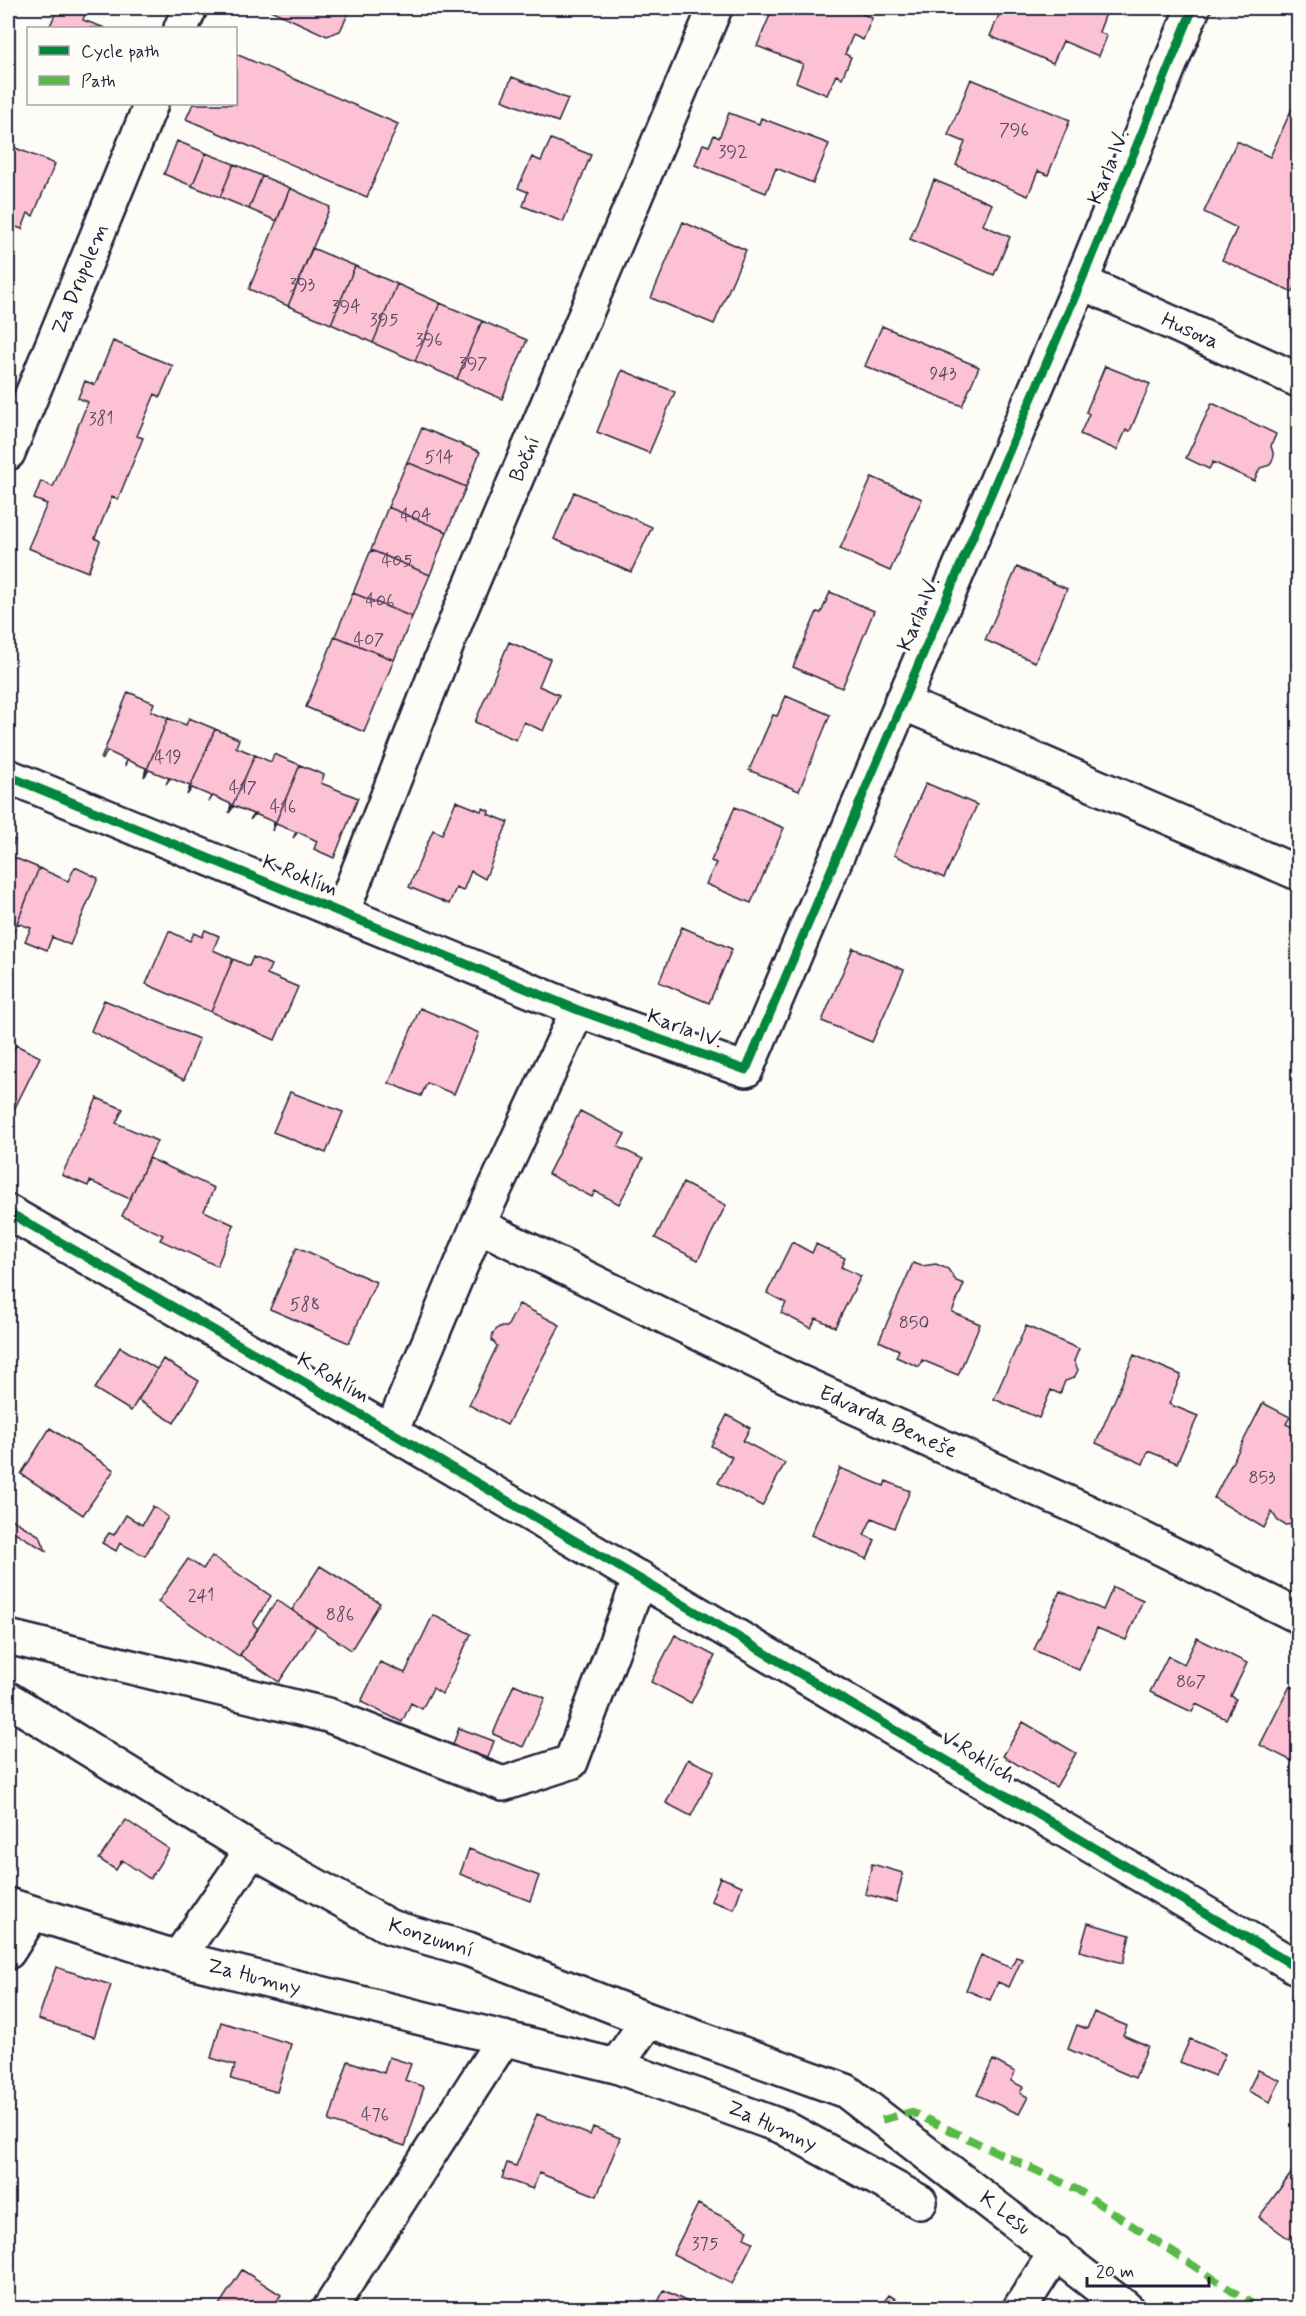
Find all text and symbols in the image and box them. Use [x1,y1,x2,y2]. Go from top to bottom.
legend [27,27,237,105]
text: Cycle path [81,40,159,64]
text: Path [81,70,116,94]
house number: 796 [999,118,1029,142]
street label: Karla IV. [1081,125,1137,209]
house number: 392 [718,140,748,164]
street label: Za Drupolem [45,219,115,339]
house number: 393 [289,273,315,297]
house number: 394 [331,295,361,319]
street label: Husova [1157,306,1223,356]
house number: 395 [370,308,398,332]
house number: 396 [415,328,443,352]
house number: 397 [459,352,487,376]
house number: 943 [929,362,957,386]
house number: 381 [88,407,114,431]
street label: Boční [503,432,547,486]
house number: 514 [424,446,454,470]
house number: 404 [400,504,432,528]
house number: 405 [382,549,412,573]
street label: Karla IV. [891,572,947,656]
house number: 406 [365,589,395,613]
house number: 407 [354,628,384,652]
house number: 419 [154,746,182,770]
house number: 417 [229,776,257,800]
house number: 416 [270,795,296,819]
street label: K Roklím [258,848,342,904]
street label: Karla IV. [643,1002,727,1056]
house number: 588 [290,1293,320,1317]
house number: 850 [899,1311,929,1335]
street label: K Roklím [292,1346,374,1410]
street label: Edvarda Beneše [814,1379,962,1465]
house number: 853 [1248,1466,1276,1490]
house number: 241 [188,1584,214,1608]
house number: 886 [326,1603,354,1627]
house number: 867 [1176,1670,1206,1694]
street label: V Roklích [936,1724,1020,1790]
street label: Konzumní [385,1911,477,1965]
street label: Za Humny [204,1952,304,2002]
street label: Za Humny [723,2094,821,2158]
house number: 476 [361,2103,389,2127]
street label: K Lesu [974,2185,1036,2241]
house number: 375 [691,2232,719,2256]
scale bar [1087,2250,1208,2288]
text: 20 m [1096,2260,1134,2284]

